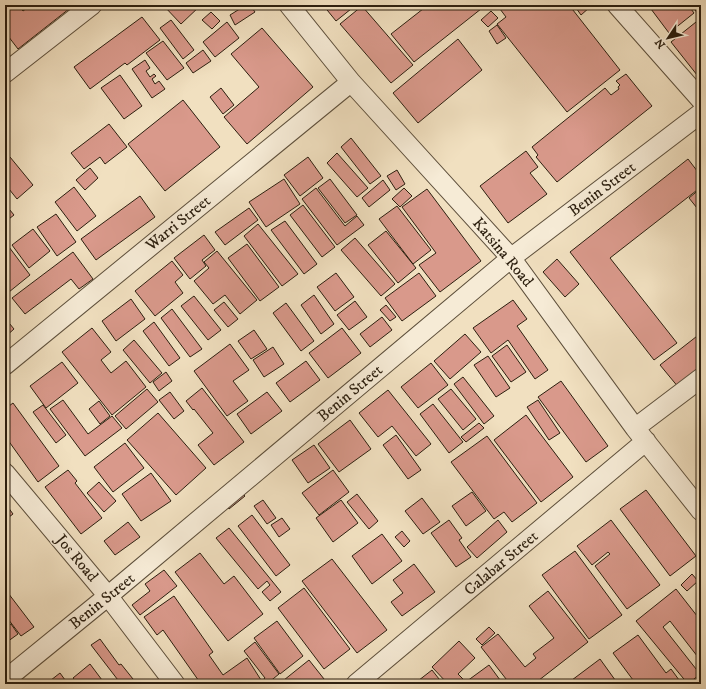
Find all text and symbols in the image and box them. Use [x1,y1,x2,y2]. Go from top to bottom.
north arrow [648,18,688,58]
text: N [652,35,669,51]
street label: Benin Street [564,157,640,221]
street label: Warri Street [141,191,215,256]
street label: Katsina Road [468,213,538,291]
street label: Benin Street [313,360,387,426]
street label: Calabar Street [460,526,542,600]
street label: Jos Road [50,529,103,586]
street label: Benin Street [65,568,139,634]

